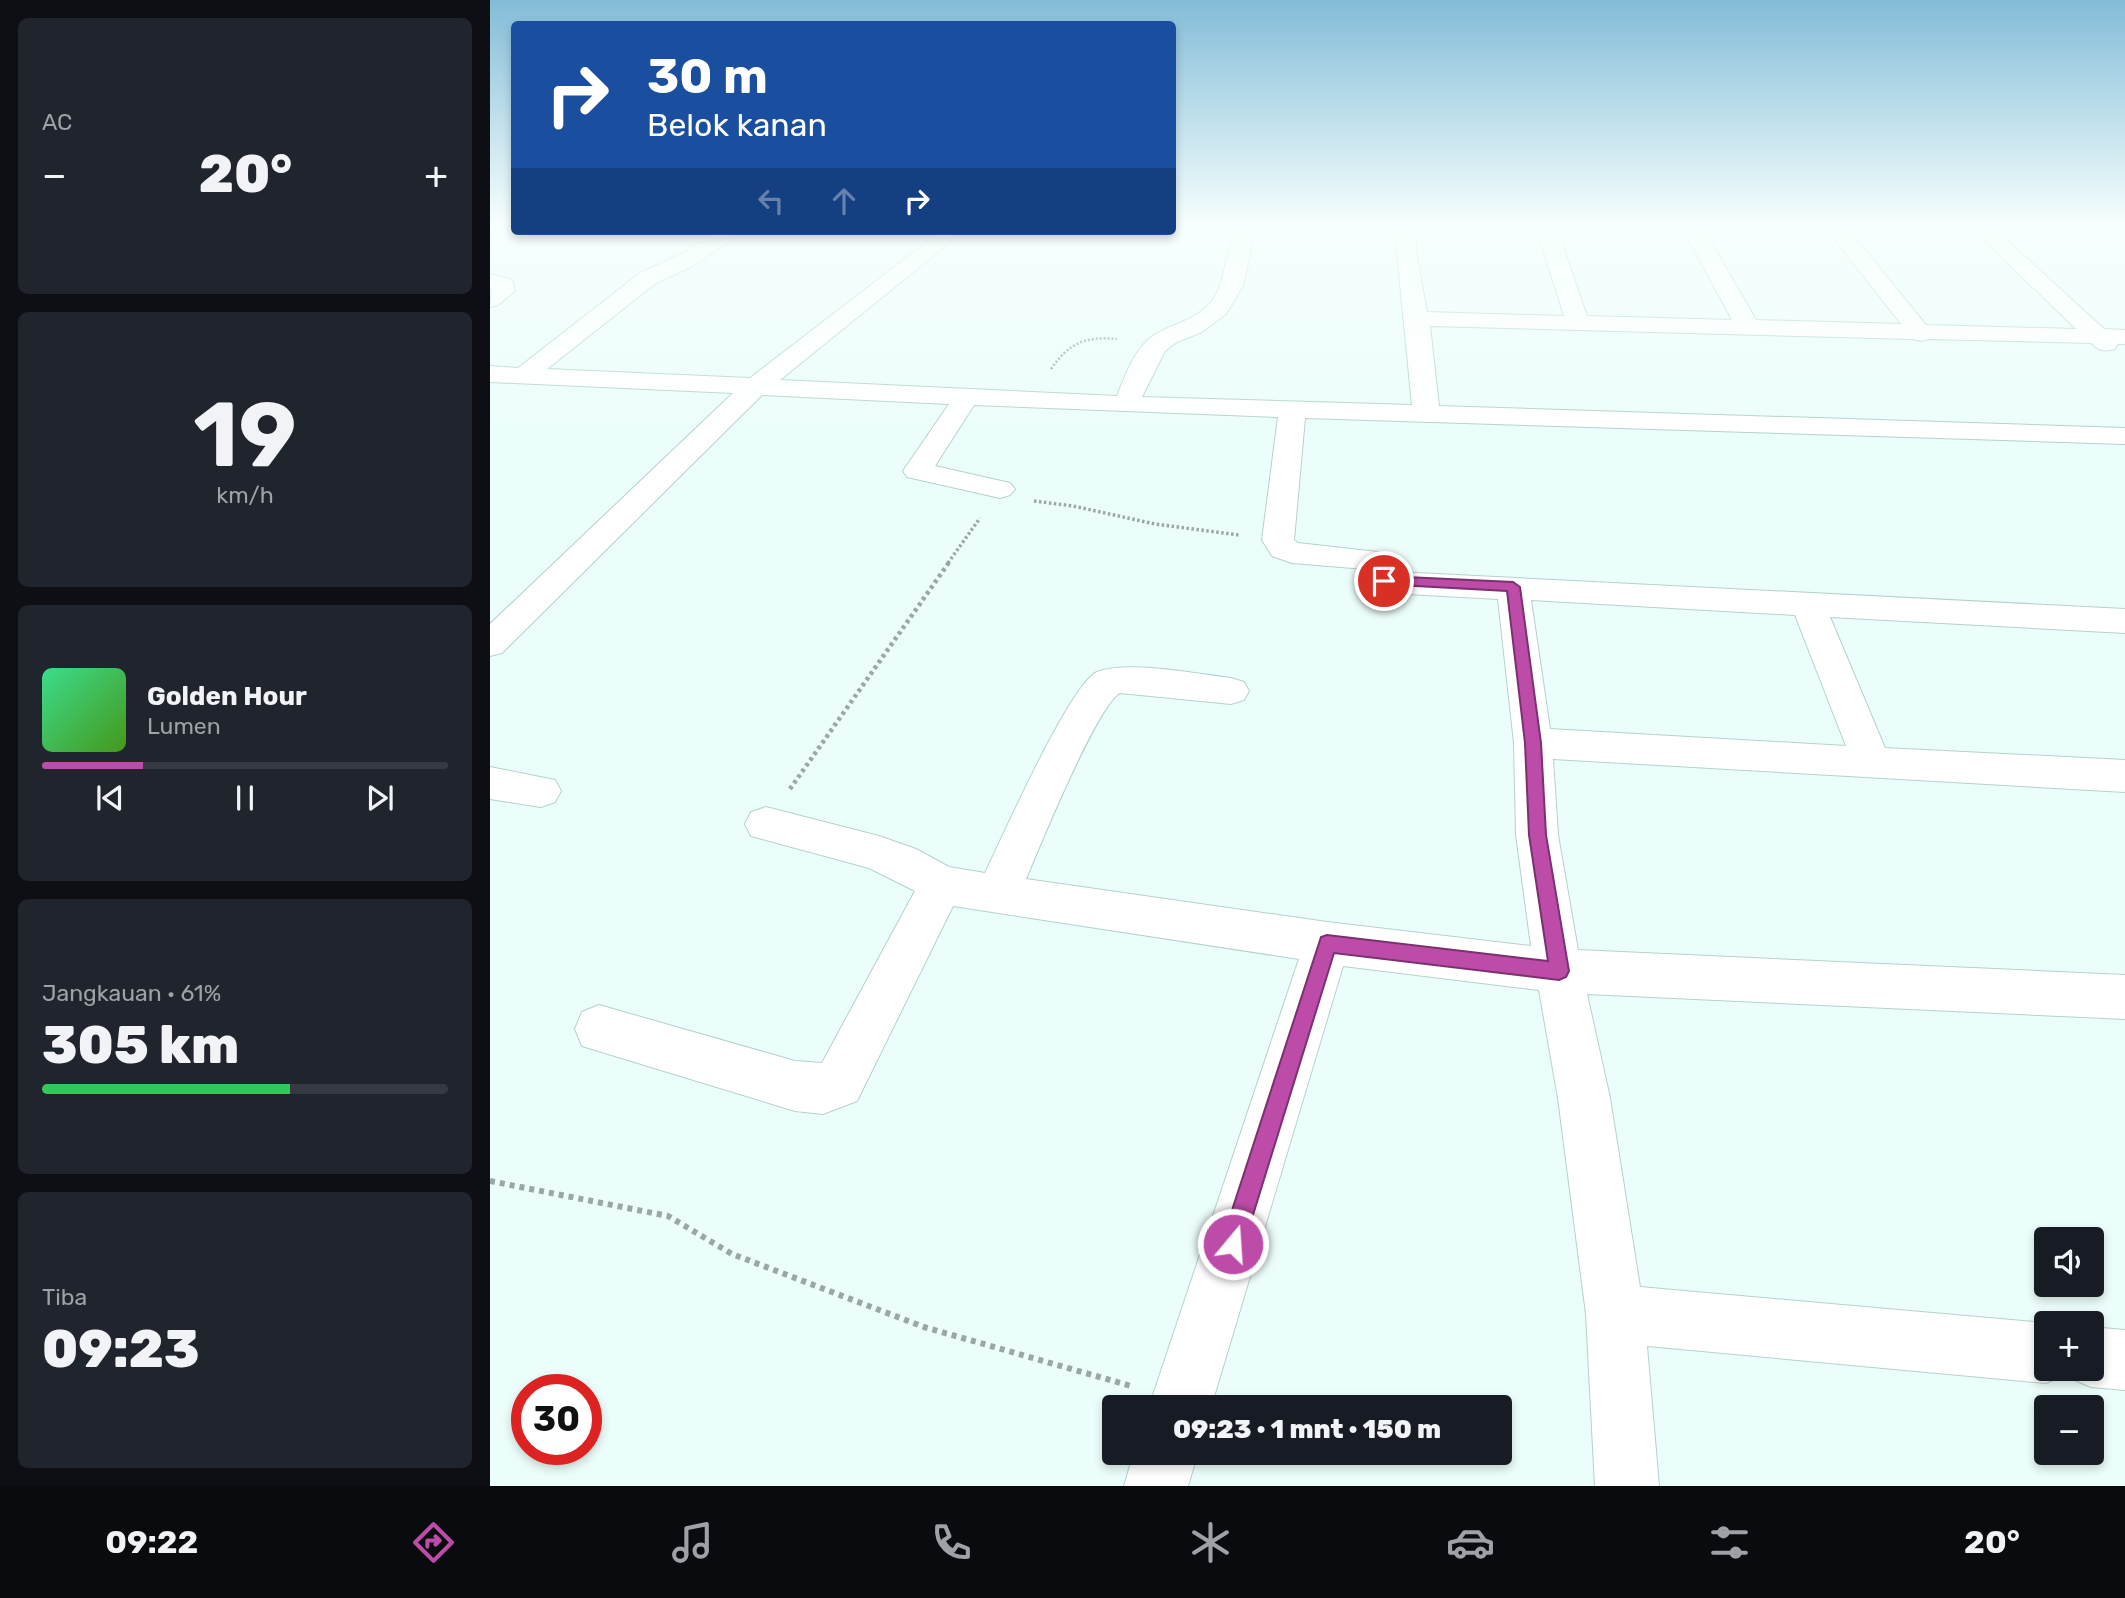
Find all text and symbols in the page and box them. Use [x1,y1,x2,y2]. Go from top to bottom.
text: 30 m [647,47,768,105]
icon: right [532,49,623,140]
text: Belok kanan [647,106,827,144]
text: AC [42,108,72,136]
text: 20° [199,143,292,205]
text: − [42,152,67,198]
text: + [424,152,448,198]
icon: left [752,182,790,220]
icon: ahead [825,182,863,220]
icon: right [898,182,936,220]
text: 19 [193,381,297,489]
text: km/h [216,481,274,509]
pin [1354,551,1414,611]
icon: arrive [1365,562,1403,600]
text: Golden Hour [147,681,307,712]
text: Lumen [147,712,221,740]
icon: previous [91,779,129,817]
icon: pause [226,779,264,817]
icon: next [361,779,399,817]
text: Jangkauan · 61% [42,979,221,1007]
text: 305 km [42,1014,239,1076]
position arrow [1196,1207,1270,1281]
map controls [2034,1227,2104,1465]
button: sound [2034,1227,2104,1297]
text: Tiba [42,1283,87,1311]
button: + [2034,1311,2104,1381]
text: 09:23 [42,1318,200,1380]
speed limit sign: 30 [511,1374,602,1465]
button: − [2034,1395,2104,1465]
text: 09:23 · 1 mnt · 150 m [1173,1414,1441,1445]
icon: directions [409,1518,458,1567]
icon: music [668,1518,717,1567]
icon: phone [927,1518,976,1567]
icon: climate [1186,1518,1235,1567]
icon: car [1446,1518,1495,1567]
icon: filters [1705,1518,1754,1567]
text: 09:22 [105,1523,198,1561]
text: 20° [1964,1523,2020,1561]

